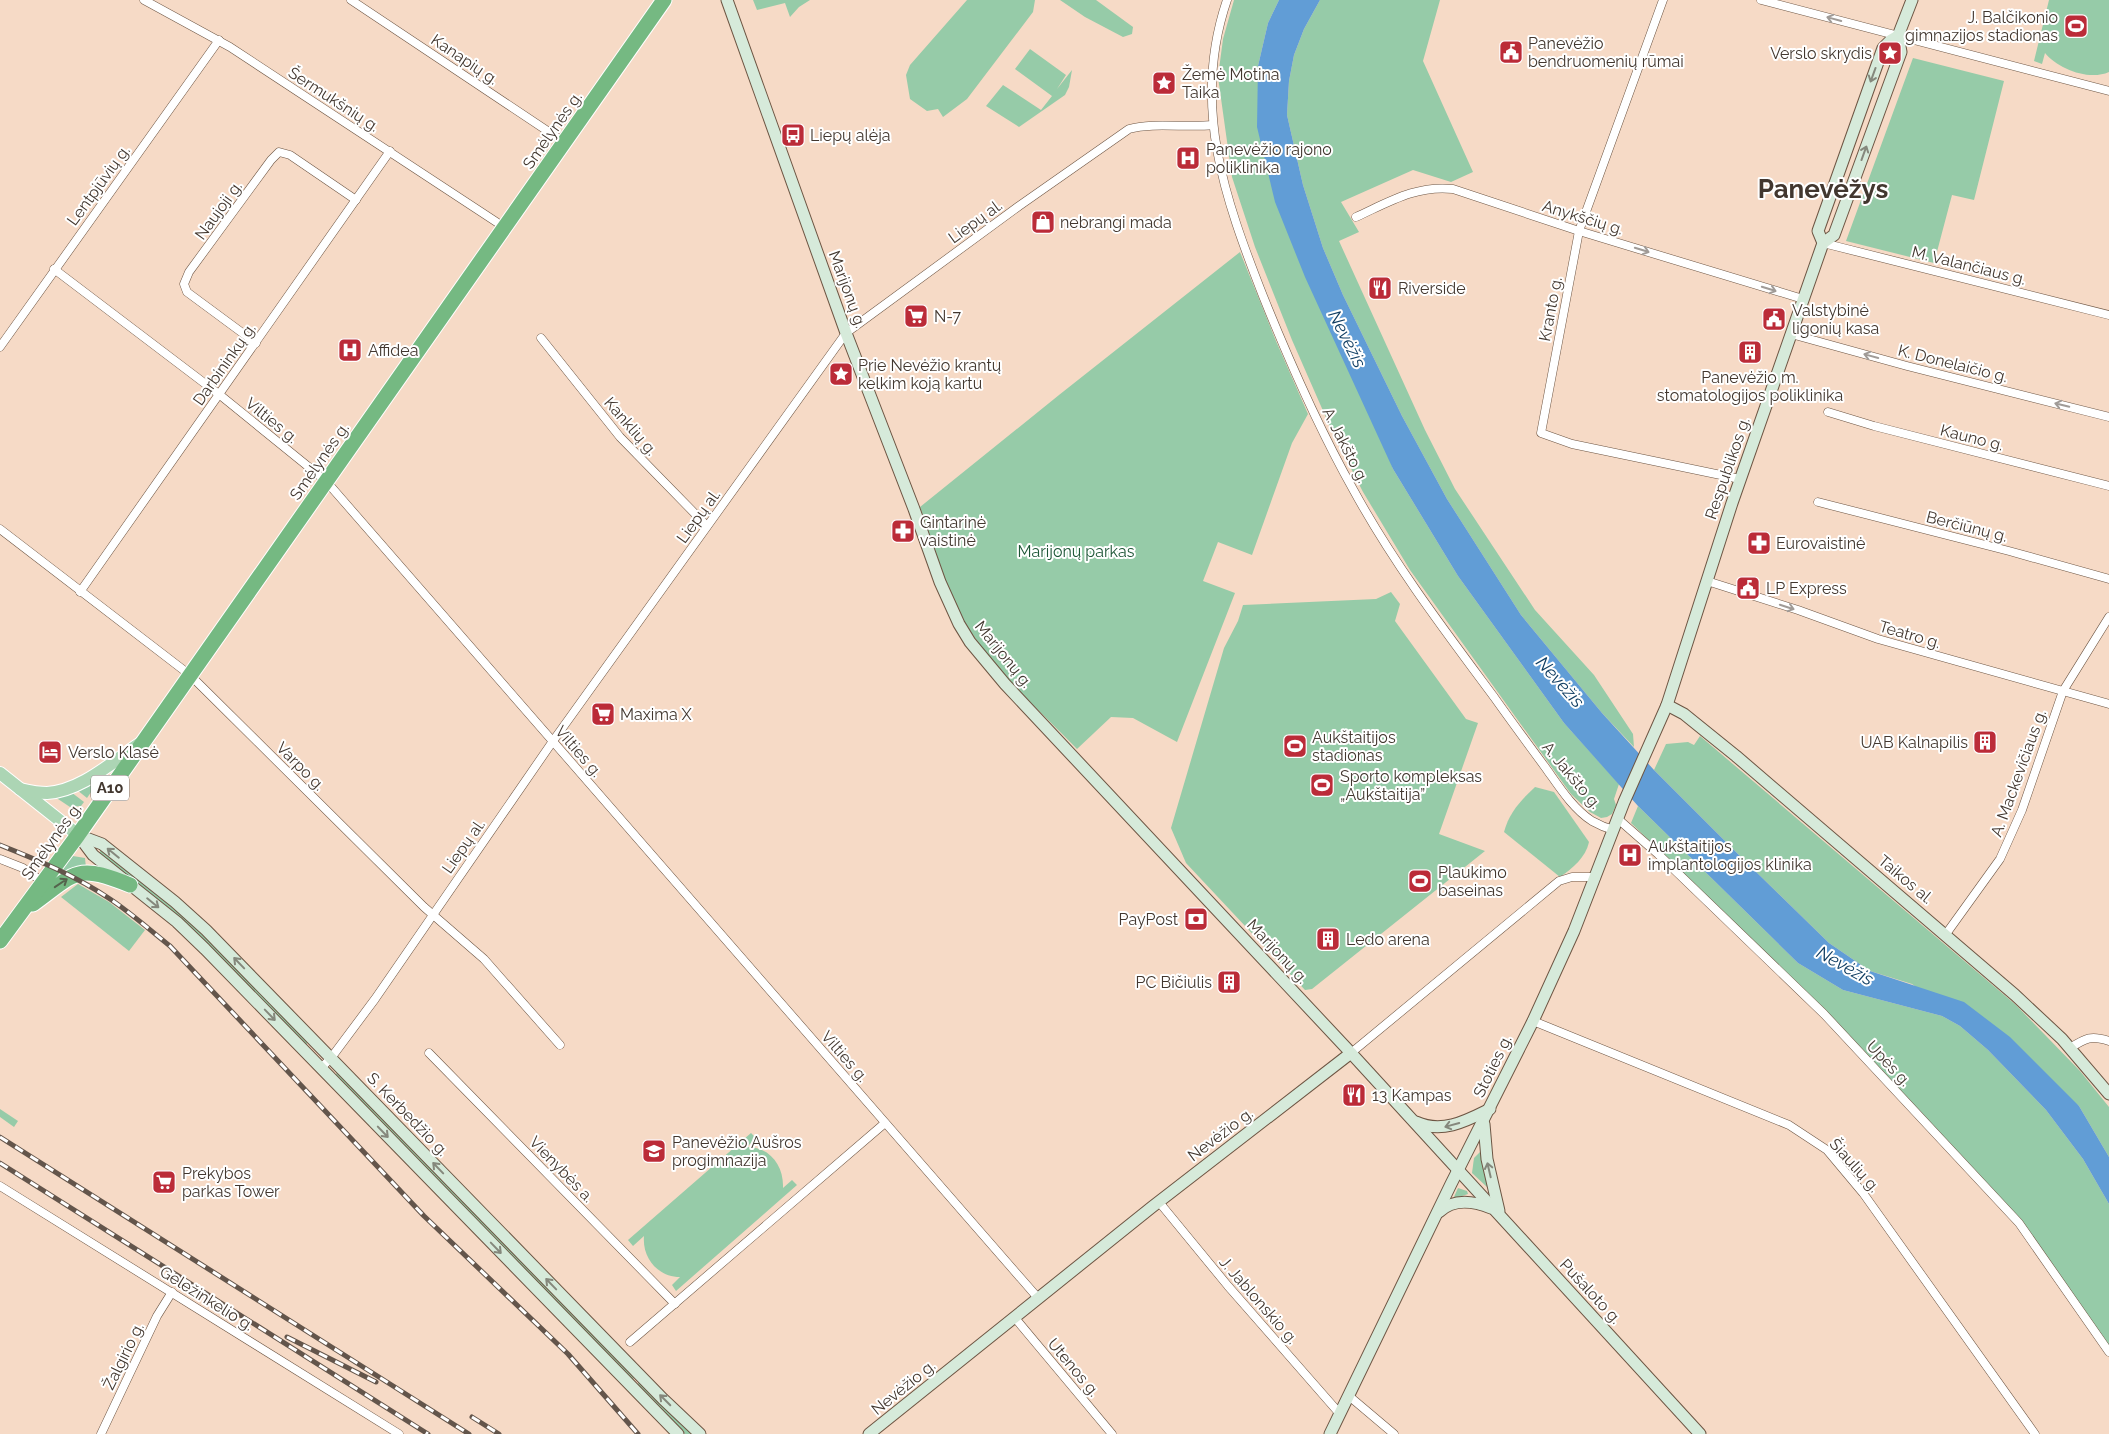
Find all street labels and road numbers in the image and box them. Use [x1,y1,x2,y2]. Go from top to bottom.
street label: Kanapių g. [428,30,502,89]
street label: Šermukšnių g. [285,62,383,136]
street label: Smėlynės g. [519,88,586,173]
street label: Lentpjūvių g. [63,141,134,229]
street label: Naujoji g. [191,177,246,243]
street label: Liepų al. [945,196,1006,247]
street label: Anykščių g. [1540,196,1626,239]
street label: M. Valančiaus g. [1910,242,2028,289]
street label: Marijonų g. [825,248,870,330]
street label: Kranto g. [1535,275,1566,343]
street label: Darbininkų g. [189,319,260,409]
street label: K. Donelaičio g. [1896,341,2010,386]
street label: Kanklių g. [600,393,661,459]
street label: Vilties g. [242,394,302,447]
street label: A. Jakšto g. [1319,405,1373,486]
street label: Respublikos g. [1701,415,1754,522]
street label: Smėlynės g. [286,419,353,504]
street label: Kauno g. [1938,420,2005,454]
street label: Liepų al. [673,486,724,547]
street label: Berčiūnų g. [1924,507,2009,546]
street label: Marijonų g. [971,617,1036,692]
street label: Teatro g. [1877,617,1943,652]
street label: A. Mackevičiaus g. [1987,707,2050,839]
street label: Vilties g. [551,722,606,781]
street label: Varpo g. [272,738,329,795]
street label: A. Jakšto g. [1538,738,1605,813]
road number: A10 [91,776,129,800]
street label: Smėlynės g. [17,799,86,883]
street label: Liepų al. [438,816,489,877]
street label: Taikos al. [1874,851,1937,908]
street label: Marijonų g. [1243,915,1312,987]
street label: Vilties g. [817,1027,872,1086]
street label: Stoties g. [1469,1032,1516,1101]
street label: Upės g. [1863,1036,1915,1090]
street label: S. Kerbedžio g. [363,1069,452,1160]
street label: Nevėžio g. [1184,1104,1257,1165]
street label: Vienybės a. [525,1132,598,1206]
street label: Šiaulių g. [1826,1134,1884,1196]
street label: J. Jablonskio g. [1215,1253,1302,1348]
street label: Pušaloto g. [1556,1255,1625,1328]
street label: Geležinkelio g. [156,1262,257,1335]
street label: Žalgirio g. [98,1319,148,1393]
street label: Utenos g. [1044,1334,1103,1400]
street label: Nevėžio g. [868,1356,939,1419]

